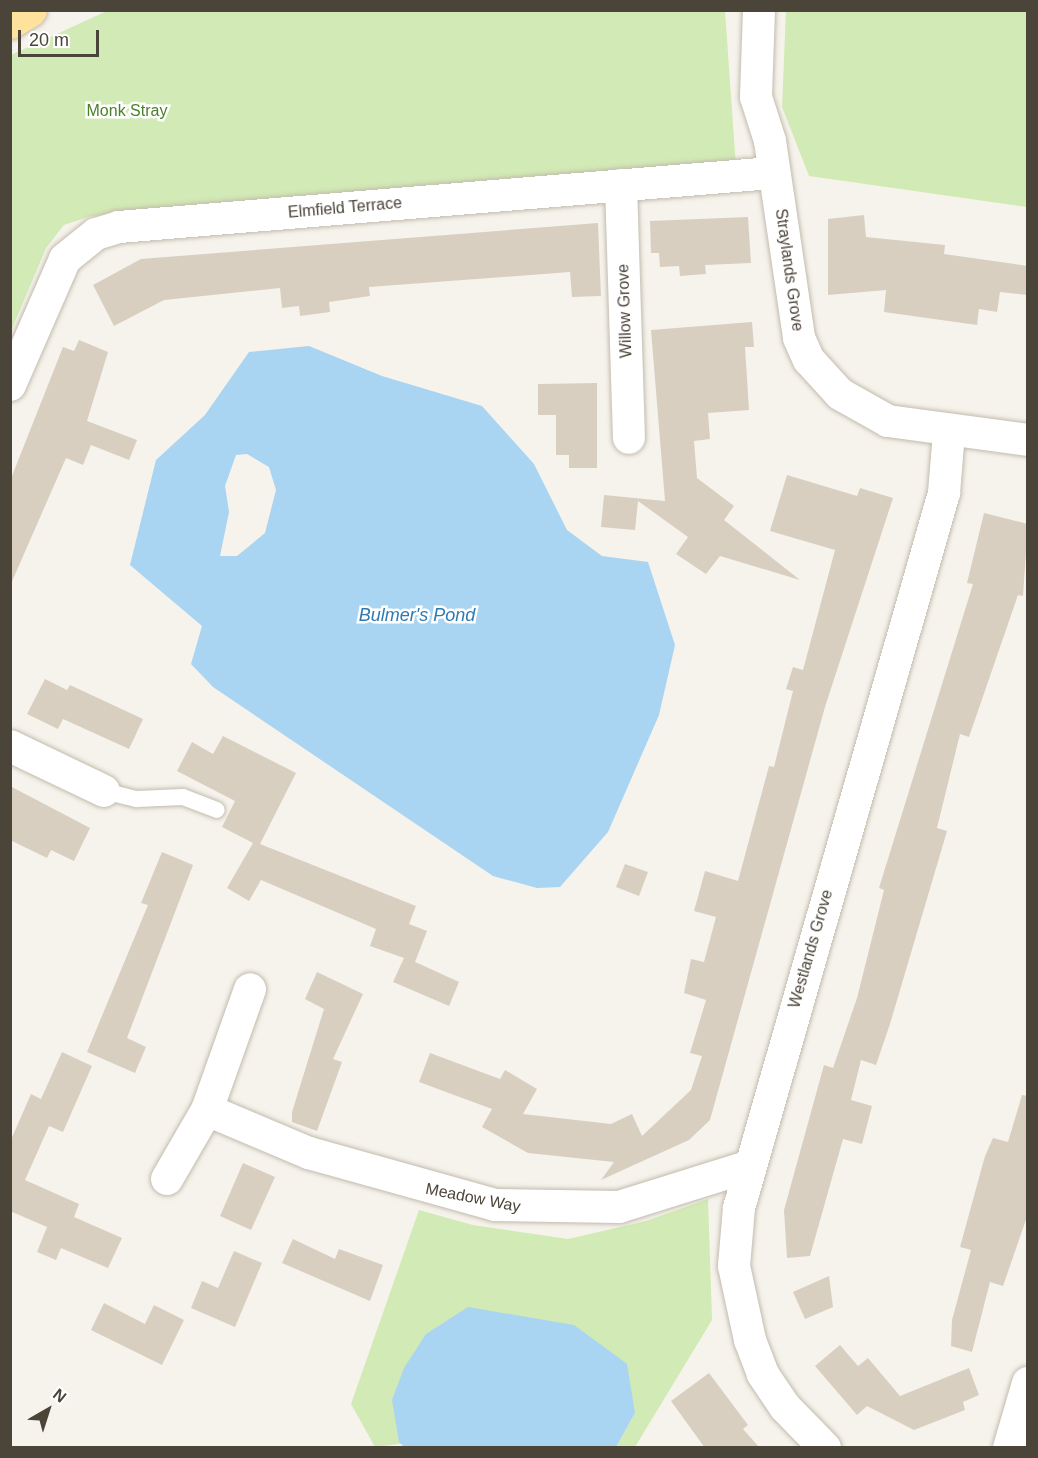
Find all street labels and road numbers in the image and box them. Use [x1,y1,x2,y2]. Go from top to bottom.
street label: Elmfield Terrace [287,193,403,223]
street label: Straylands Grove [771,207,807,333]
street label: Willow Grove [614,264,636,358]
street label: Westlands Grove [785,888,837,1010]
street label: Meadow Way [424,1179,522,1217]

